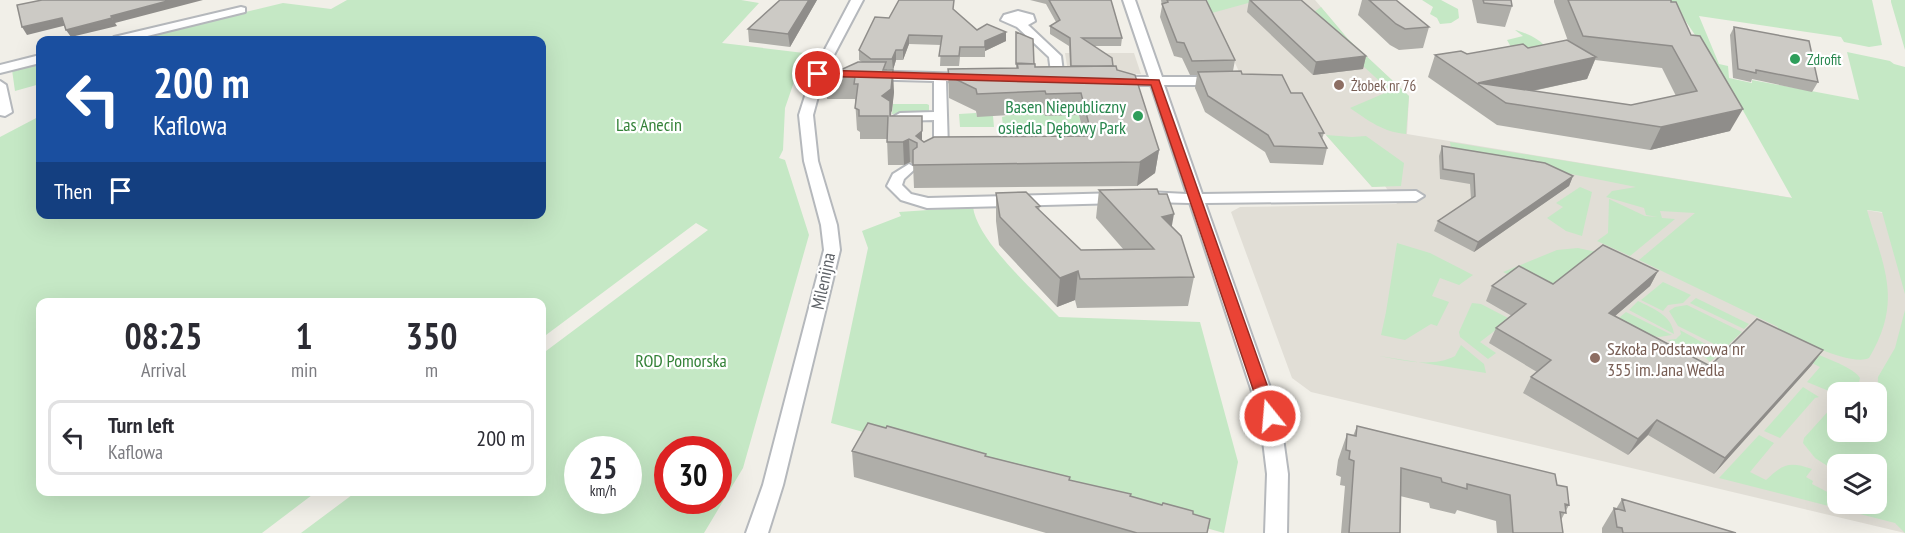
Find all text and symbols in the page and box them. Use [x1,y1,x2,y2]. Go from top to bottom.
pin [792,48,843,99]
place label: Zdrofit [1807,50,1841,69]
marker: Zdrofit [1788,52,1802,66]
text: 200 m [153,55,250,110]
icon: arrive [801,57,834,90]
icon: left [54,60,132,138]
place label: Żłobek nr 76 [1351,76,1417,95]
marker: Żłobek nr 76 [1332,78,1346,92]
place label: Basen Niepubliczny osiedla Dębowy Park [998,95,1126,139]
text: Kaflowa [153,108,227,142]
marker: Basen Niepubliczny osiedla Dębowy Park [1131,109,1145,123]
park label: Las Anecin [616,113,682,136]
icon: arrive [104,174,137,207]
text: Then [54,177,92,205]
street label: Milenijna [806,250,840,312]
text: 08:25 [125,312,202,359]
text: 1 [295,312,313,359]
text: 350 [406,312,457,359]
place label: Szkoła Podstawowa nr 355 im. Jana Wedla [1607,337,1745,381]
park label: ROD Pomorska [635,349,727,372]
marker: Szkoła Podstawowa nr 355 im. Jana Wedla [1588,351,1602,365]
text: Arrival [141,357,186,383]
text: min [291,357,317,383]
text: m [425,357,438,383]
map controls [1827,382,1887,514]
button: sound [1827,382,1887,442]
position arrow [1238,384,1302,448]
text: Turn left [108,411,174,439]
icon: left [57,421,90,454]
text: 200 m [476,424,525,452]
speed limit sign: 30 [654,436,732,514]
text: Kaflowa [108,439,163,465]
text: 25 [589,448,617,487]
button: layers [1827,454,1887,514]
text: km/h [590,481,616,500]

